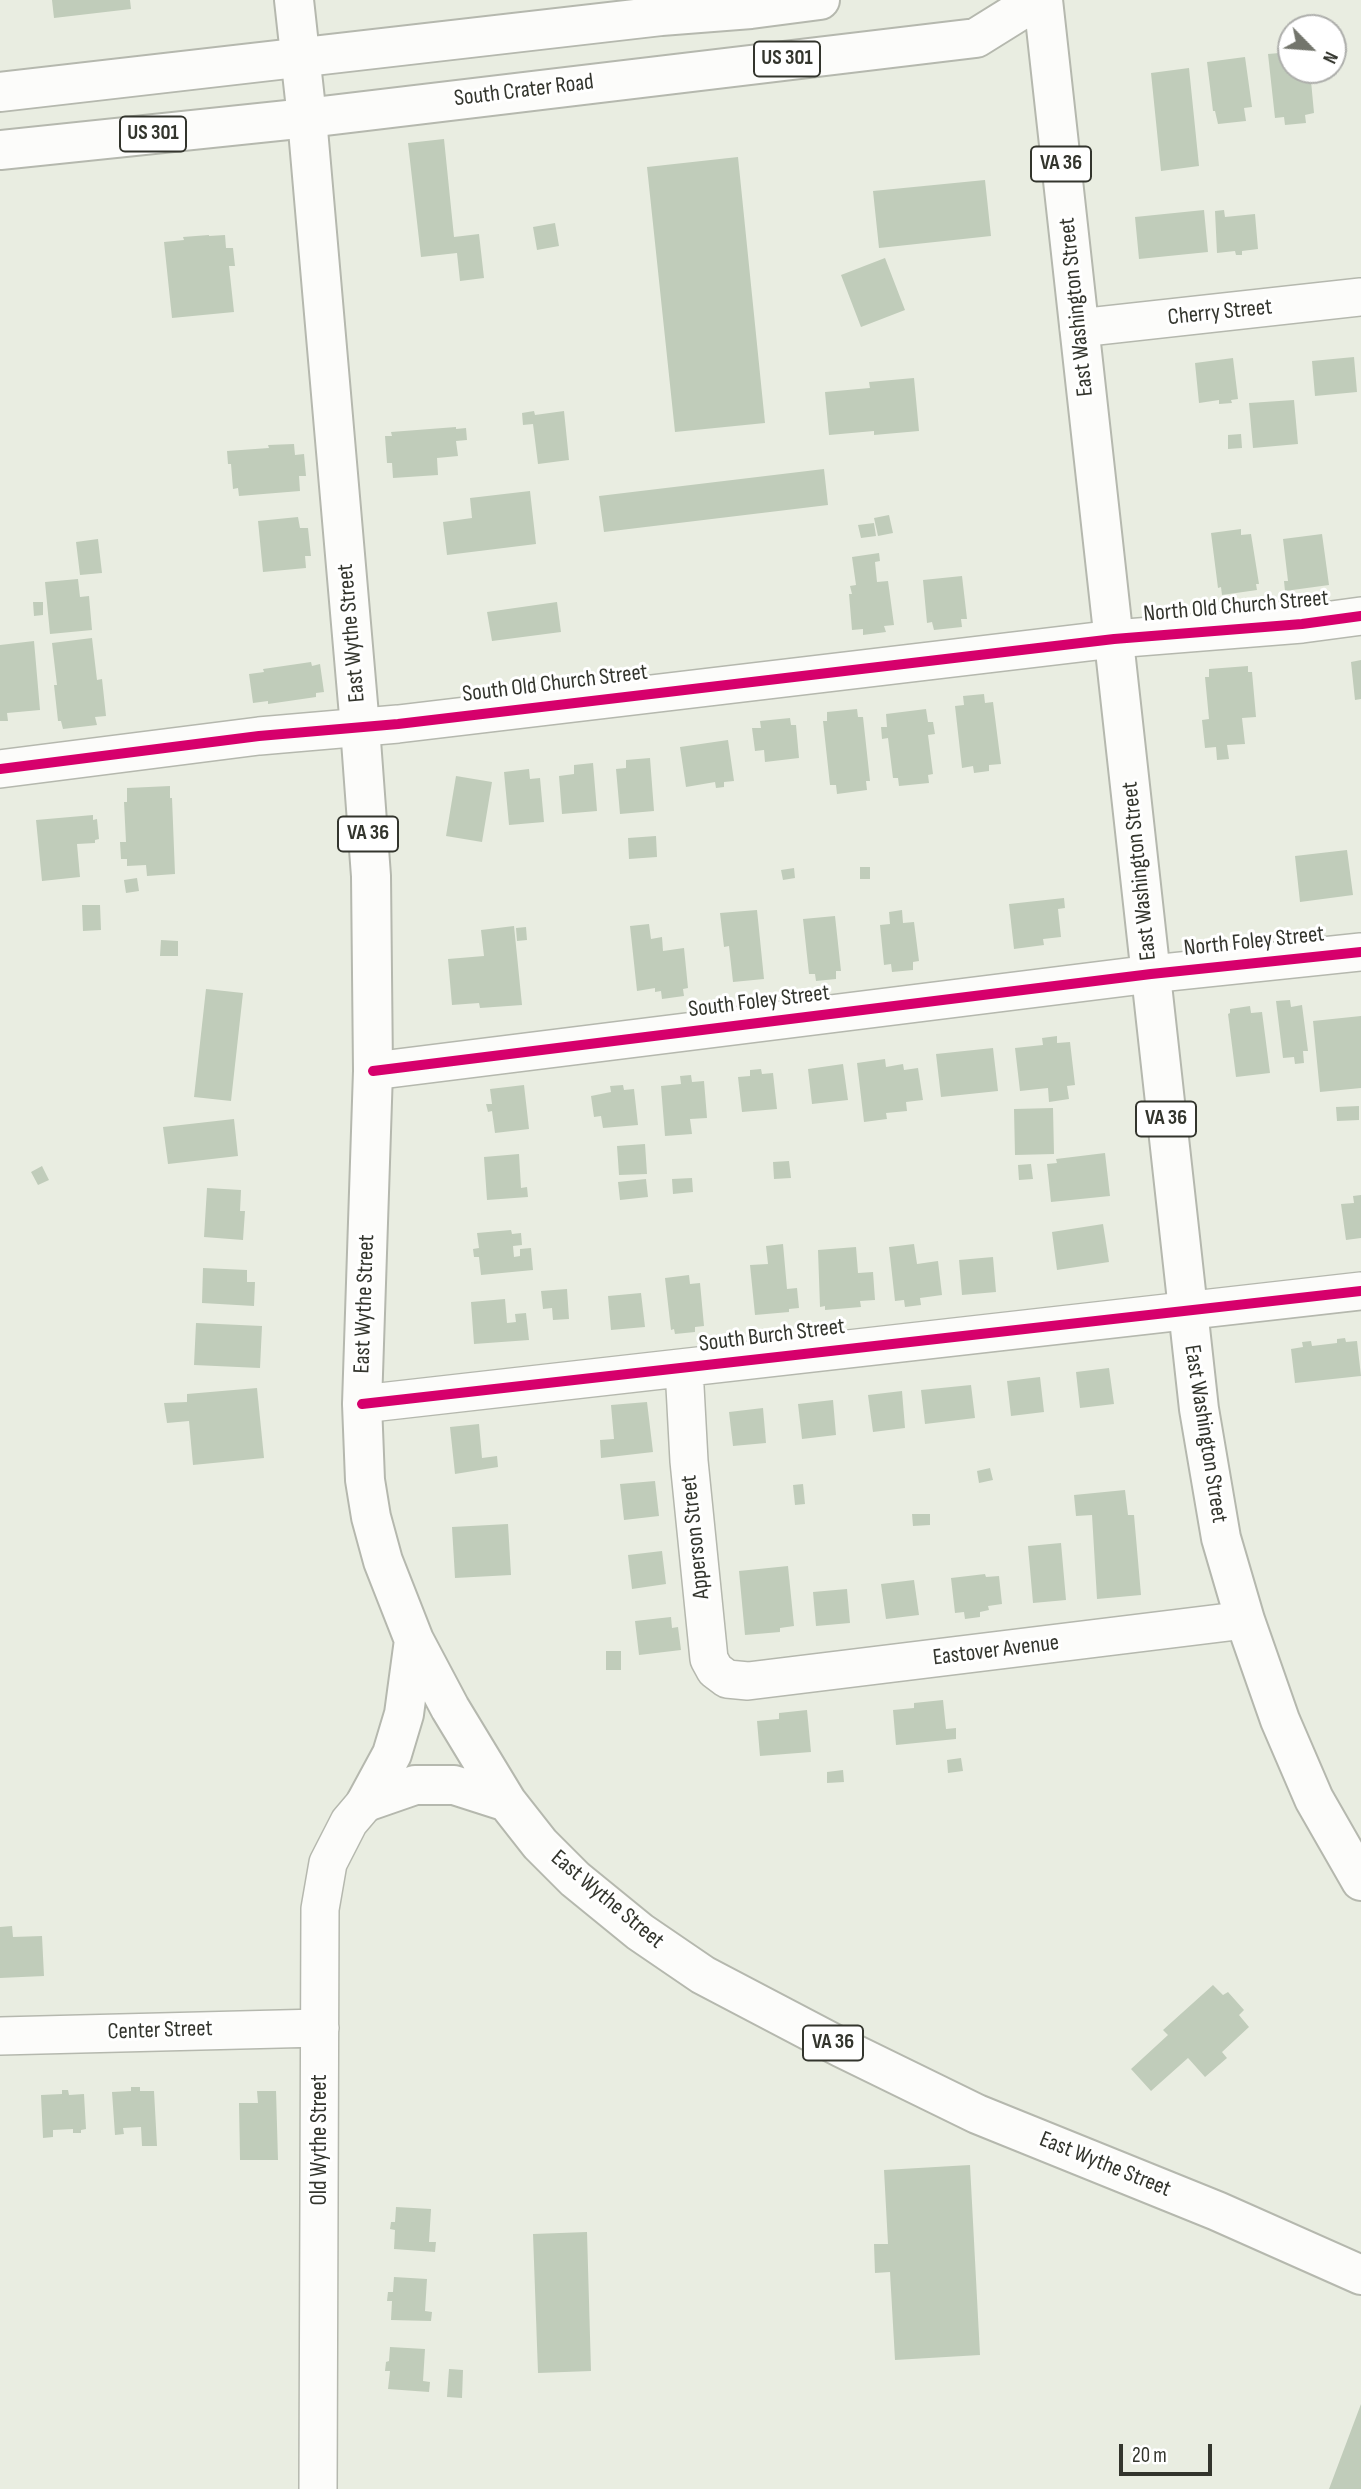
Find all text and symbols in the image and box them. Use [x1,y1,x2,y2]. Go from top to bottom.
north arrow [1277,14,1347,84]
road number: US 301 [754,42,820,76]
text: N [1317,48,1342,67]
street label: South Crater Road [453,69,595,113]
road number: US 301 [120,116,186,152]
road number: VA 36 [1031,146,1091,182]
street label: East Washington Street [1054,216,1100,398]
street label: Cherry Street [1166,294,1274,332]
street label: East Wythe Street [332,563,372,703]
street label: North Old Church Street [1142,585,1330,629]
street label: South Old Church Street [461,659,649,709]
street label: East Washington Street [1117,780,1163,962]
road number: VA 36 [338,816,398,852]
street label: North Foley Street [1182,921,1326,963]
street label: South Foley Street [687,980,831,1024]
road number: VA 36 [1136,1102,1196,1136]
street label: East Wythe Street [349,1234,381,1374]
street label: South Burch Street [697,1313,847,1359]
street label: East Washington Street [1177,1343,1233,1525]
street label: Apperson Street [676,1474,716,1600]
street label: Eastover Avenue [931,1630,1061,1672]
street label: East Wythe Street [545,1845,669,1955]
street label: Center Street [107,2015,213,2047]
road number: VA 36 [803,2025,863,2060]
street label: Old Wythe Street [306,2074,334,2206]
street label: East Wythe Street [1035,2126,1175,2204]
scale bar [1123,2430,1216,2474]
text: 20 m [1132,2443,1167,2468]

